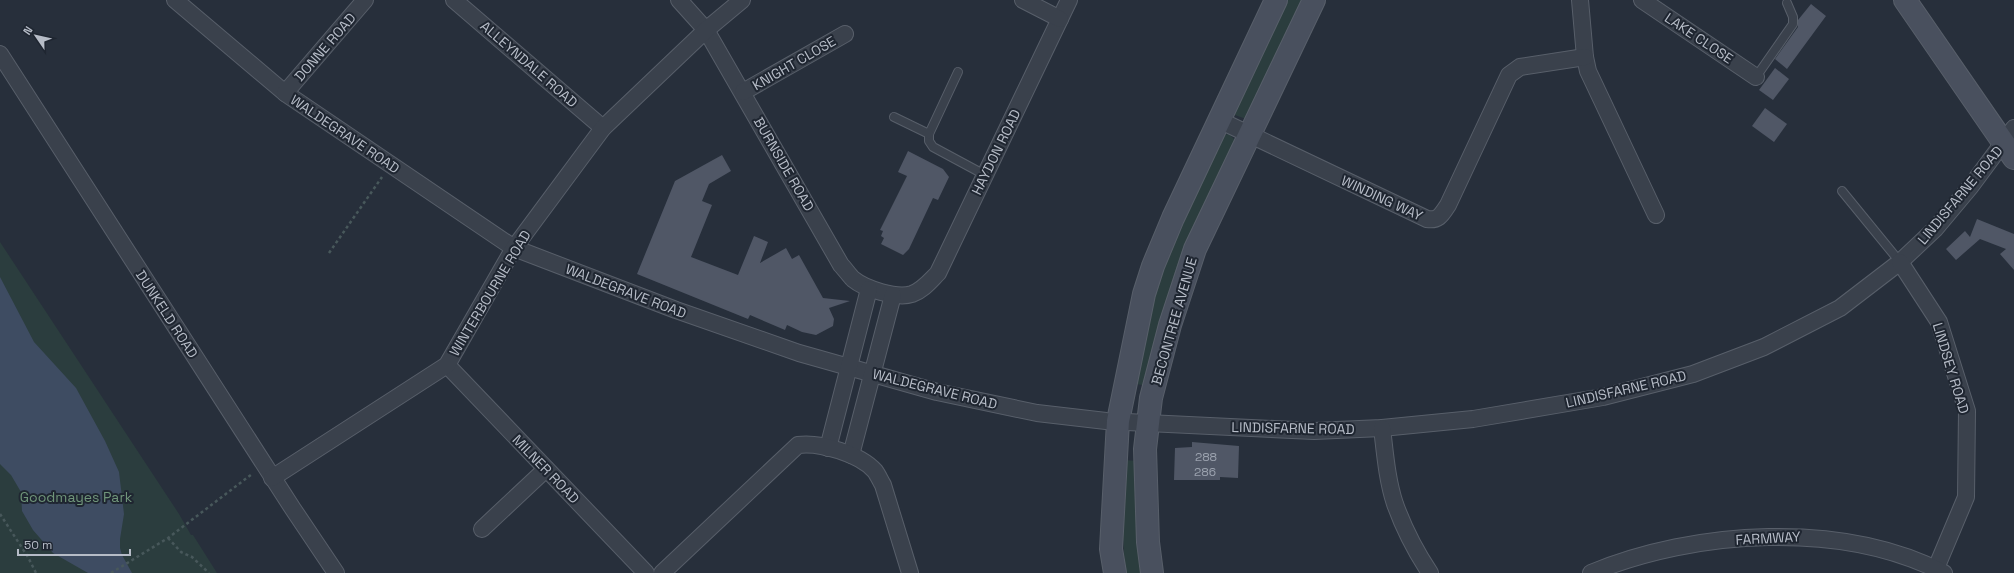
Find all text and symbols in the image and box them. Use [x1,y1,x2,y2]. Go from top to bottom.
street label: DONNE ROAD [290,9,360,85]
street label: LAKE CLOSE [1661,9,1737,68]
north arrow [16,16,56,56]
street label: ALLEYNDALE ROAD [477,17,581,111]
text: N [20,23,36,37]
street label: KNIGHT CLOSE [749,32,839,94]
street label: WALDEGRAVE ROAD [287,91,403,177]
street label: HAYDON ROAD [967,106,1025,198]
street label: BURNSIDE ROAD [750,114,818,214]
street label: LINDISFARNE ROAD [1914,142,2006,248]
street label: WINDING WAY [1338,171,1426,225]
street label: WINTERBOURNE ROAD [445,227,535,359]
street label: BECONTREE AVENUE [1147,255,1201,387]
street label: WALDEGRAVE ROAD [563,260,689,322]
street label: DUNKELD ROAD [132,267,202,361]
street label: LINDSEY ROAD [1929,320,1973,416]
street label: WALDEGRAVE ROAD [871,365,999,413]
street label: LINDISFARNE ROAD [1564,366,1688,412]
street label: LINDISFARNE ROAD [1231,418,1355,438]
street label: MILNER ROAD [509,431,583,507]
house number: 288 [1195,449,1217,465]
house number: 286 [1194,464,1216,480]
park label: Goodmayes Park [20,488,133,506]
street label: FARMWAY [1735,527,1801,549]
scale bar [18,531,130,557]
text: 50 m [24,537,52,553]

